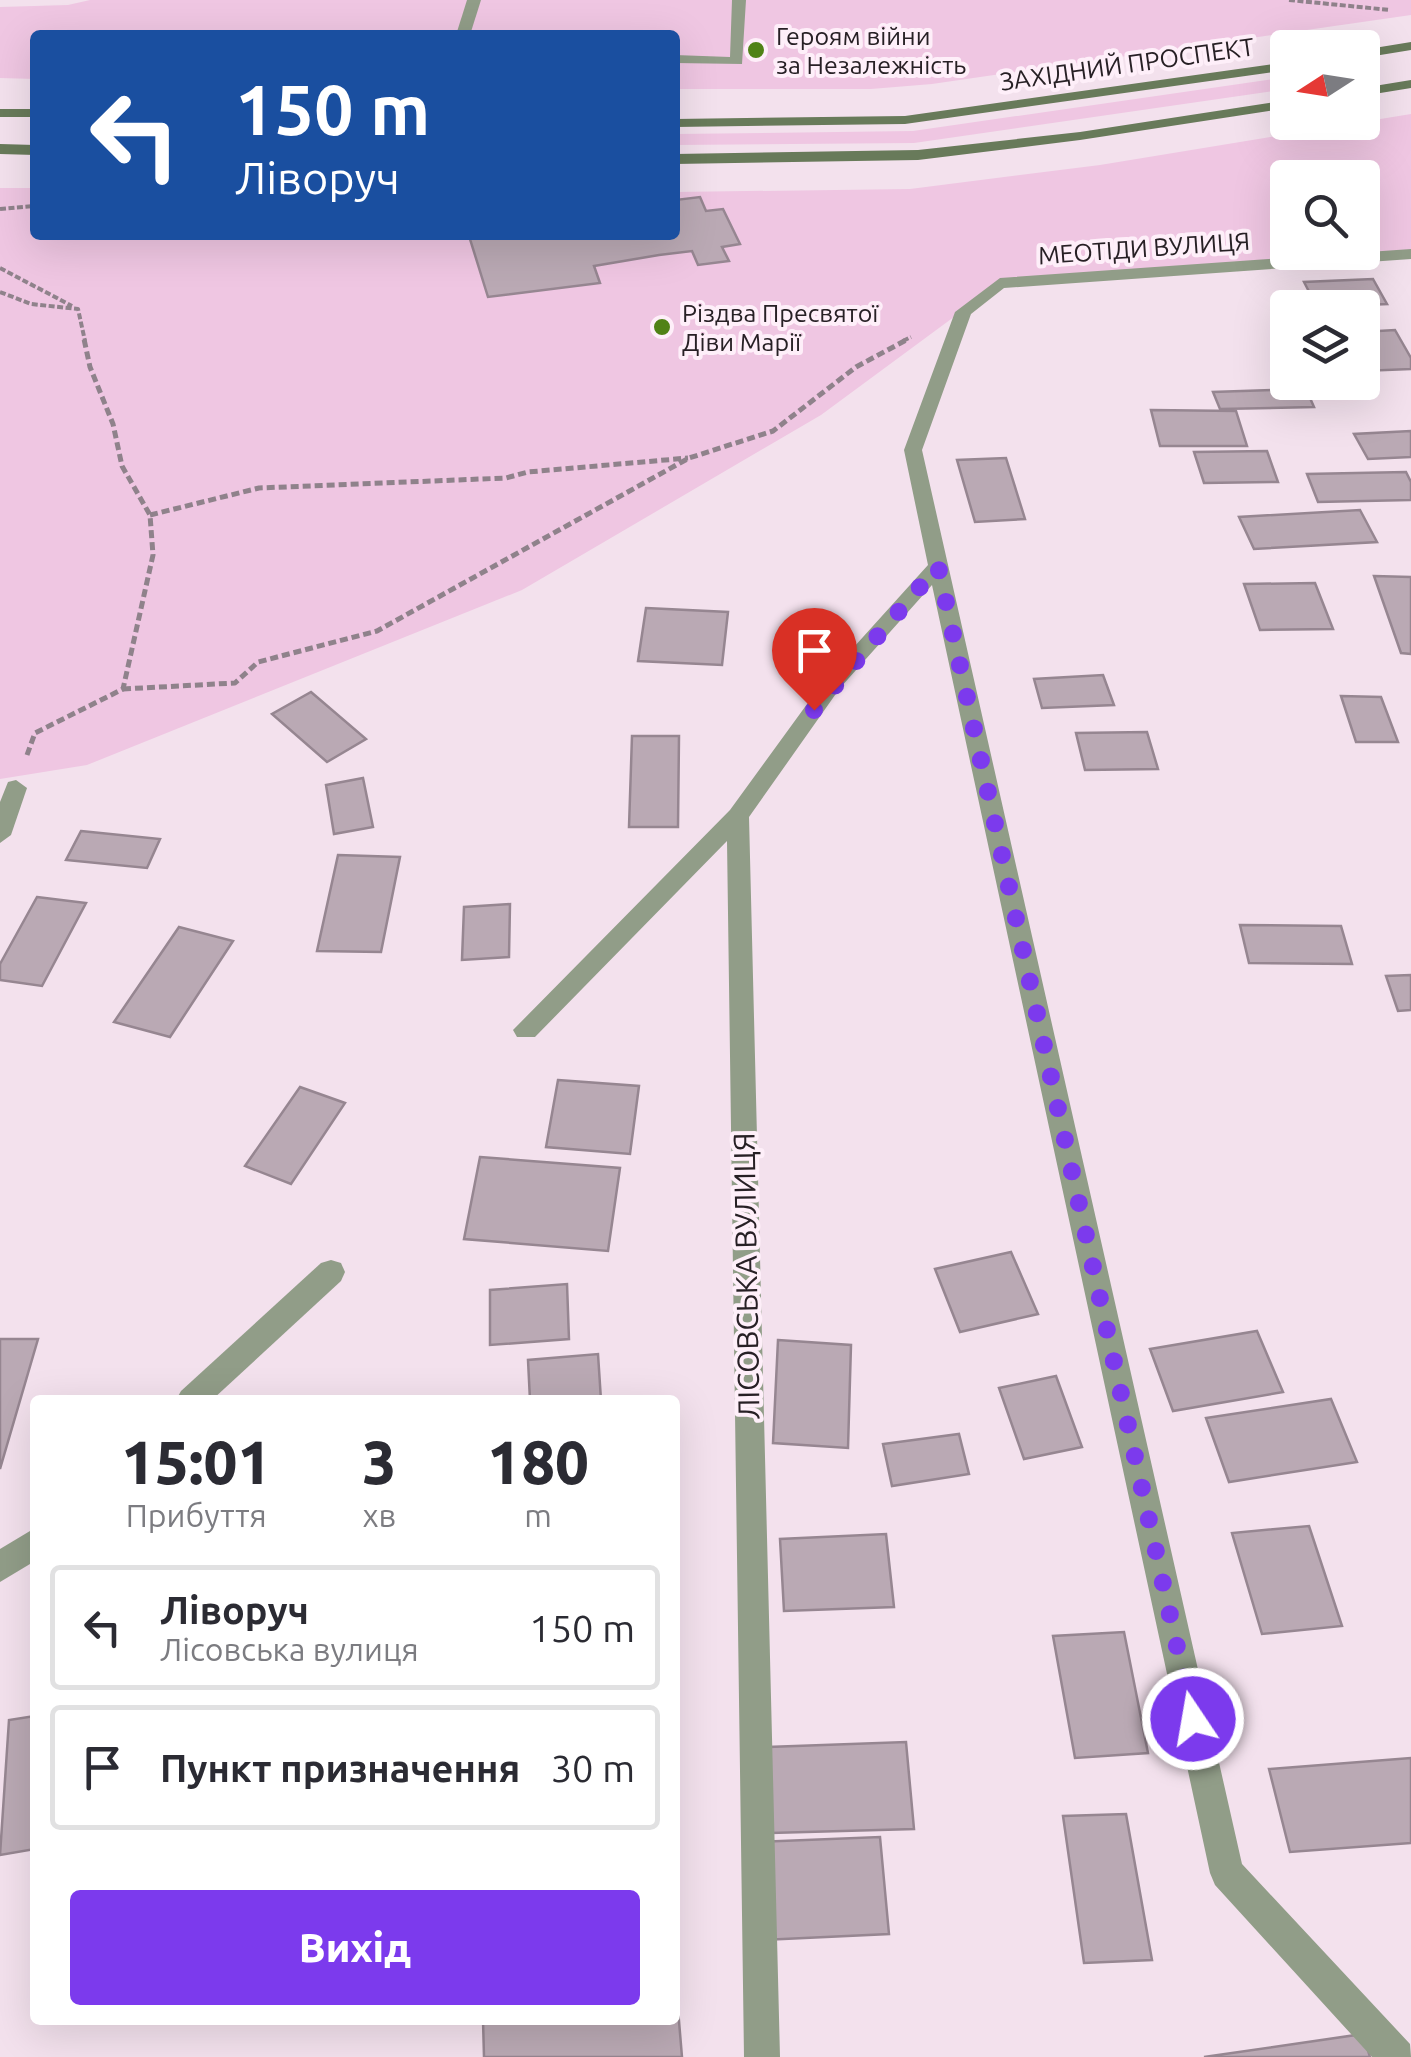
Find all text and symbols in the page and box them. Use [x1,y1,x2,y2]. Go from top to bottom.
place label: Героям війни за Незалежність [776,22,966,79]
north arrow [1270,30,1380,140]
map controls [1270,30,1380,400]
street label: ЗАХІДНИЙ ПРОСПЕКТ [998,32,1256,96]
marker: Героям війни за Незалежність [745,39,767,61]
icon: left [70,70,200,200]
text: 150 m [235,70,430,148]
text: Ліворуч [235,152,400,203]
button: search [1270,160,1380,270]
street label: МЕОТІДИ ВУЛИЦЯ [1037,227,1251,269]
button: layers [1270,290,1380,400]
place label: Різдва Пресвятої Діви Марії [682,299,879,356]
marker: Різдва Пресвятої Діви Марії [651,316,673,338]
pin [772,608,857,711]
icon: arrive [787,623,842,678]
street label: ЛІСОВСЬКА ВУЛИЦЯ [726,1132,766,1420]
text: 15:01 [121,1428,271,1495]
text: 3 [362,1428,396,1495]
text: 180 [487,1428,589,1495]
text: Прибуття [126,1497,267,1533]
text: хв [362,1497,396,1533]
text: m [524,1497,552,1533]
text: Ліворуч [160,1589,309,1631]
icon: left [75,1600,130,1655]
text: 150 m [529,1607,635,1649]
text: Лісовська вулиця [160,1631,419,1667]
position arrow [1141,1667,1245,1771]
icon: arrive [75,1740,130,1795]
text: Пункт призначення [160,1747,520,1789]
text: 30 m [551,1747,635,1789]
button: Вихід [70,1890,640,2005]

